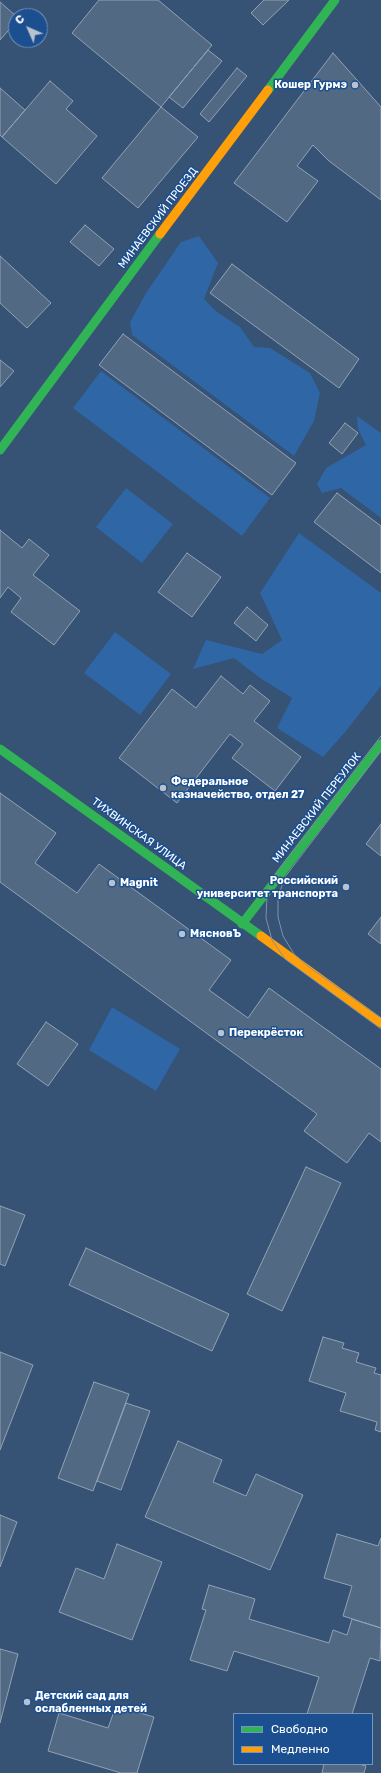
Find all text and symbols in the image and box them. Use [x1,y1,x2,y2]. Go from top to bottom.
north arrow [8,8,48,48]
text: С [13,13,27,27]
place label: Кошер Гурмэ [274,78,347,92]
marker: Кошер Гурмэ [350,80,360,90]
street label: МИНАЕВСКИЙ ПРОЕЗД [116,165,200,271]
street label: МИНАЕВСКИЙ ПЕРЕУЛОК [270,750,364,866]
place label: Федеральное казначейство, отдел 27 [171,775,304,801]
marker: Федеральное казначейство, отдел 27 [158,783,168,793]
street label: ТИХВИНСКАЯ УЛИЦА [89,795,189,873]
place label: Российский университет транспорта [197,874,338,900]
place label: Magnit [120,876,158,890]
marker: Magnit [107,878,117,888]
marker: Российский университет транспорта [341,882,351,892]
place label: МясновЪ [190,927,241,941]
marker: МясновЪ [177,929,187,939]
place label: Перекрёсток [229,1026,303,1040]
marker: Перекрёсток [216,1028,226,1038]
place label: Детский сад для ослабленных детей [35,1689,147,1715]
marker: Детский сад для ослабленных детей [22,1697,32,1707]
legend [233,1713,373,1765]
text: Свободно [271,1722,328,1736]
text: Медленно [271,1742,330,1756]

